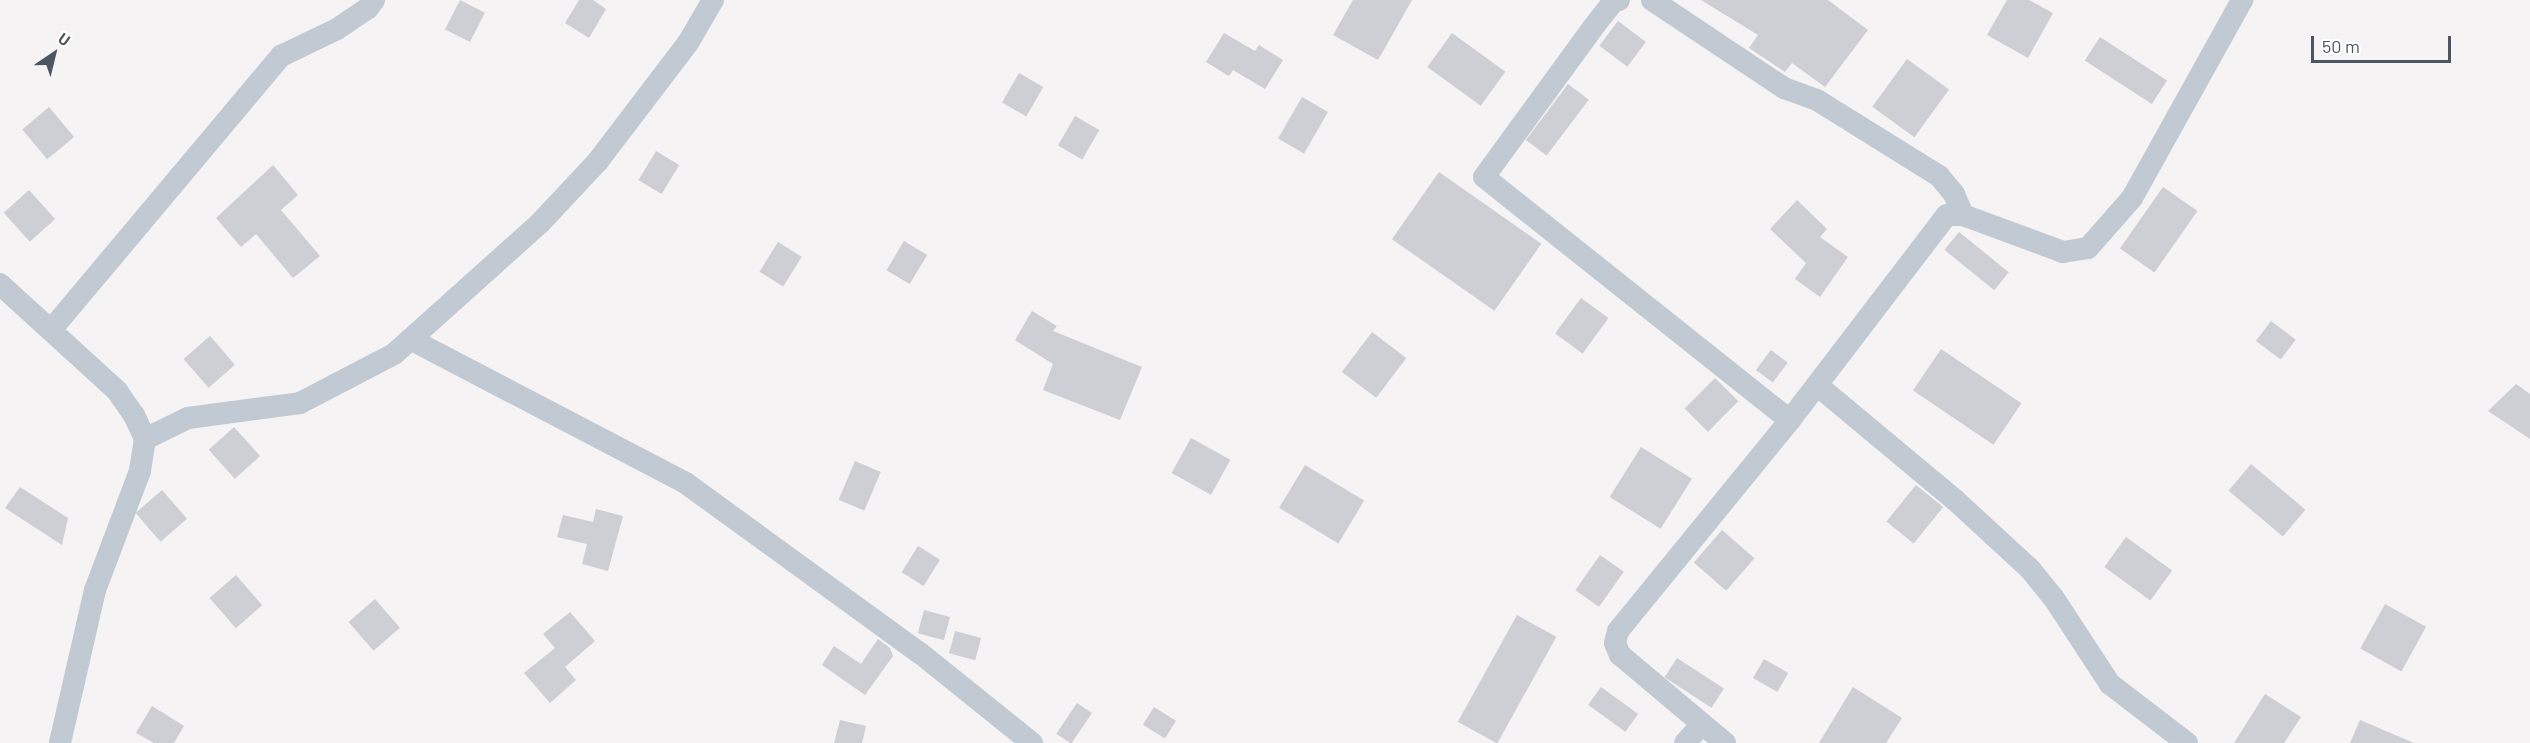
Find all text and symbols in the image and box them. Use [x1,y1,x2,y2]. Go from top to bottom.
north arrow [24,24,84,84]
scale bar [2314,24,2454,62]
text: U [55,28,74,50]
text: 50 m [2322,35,2360,57]

